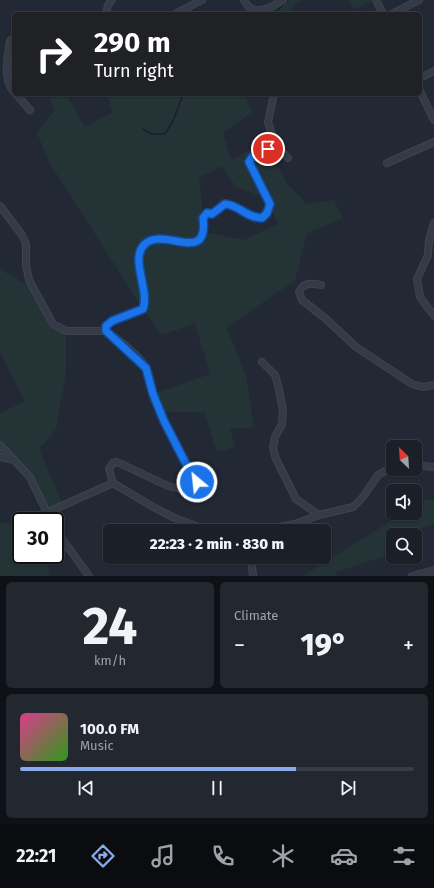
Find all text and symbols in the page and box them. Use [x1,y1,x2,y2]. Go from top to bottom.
text: 290 m [94,26,171,59]
icon: right [28,28,80,80]
text: Turn right [94,60,174,82]
pin [251,132,285,166]
icon: arrive [257,138,279,160]
north arrow [386,440,422,476]
map controls [386,440,422,564]
position arrow [176,461,218,503]
button: sound [386,484,422,520]
speed limit sign: 30 [12,512,64,564]
button: search [386,528,422,564]
text: 22:23 · 2 min · 830 m [150,535,284,553]
text: 24 [83,595,137,658]
text: Climate [234,608,278,623]
text: 19° [301,627,347,663]
text: − [234,632,245,659]
text: + [403,632,414,659]
text: km/h [94,653,126,668]
text: 100.0 FM [80,720,139,738]
text: Music [80,738,114,753]
icon: previous [75,777,97,799]
icon: pause [206,777,228,799]
icon: next [337,777,359,799]
icon: directions [89,842,117,870]
icon: music [149,842,177,870]
icon: phone [209,842,237,870]
icon: climate [269,842,297,870]
icon: car [330,842,358,870]
icon: filters [390,842,418,870]
text: 22:21 [16,845,56,867]

